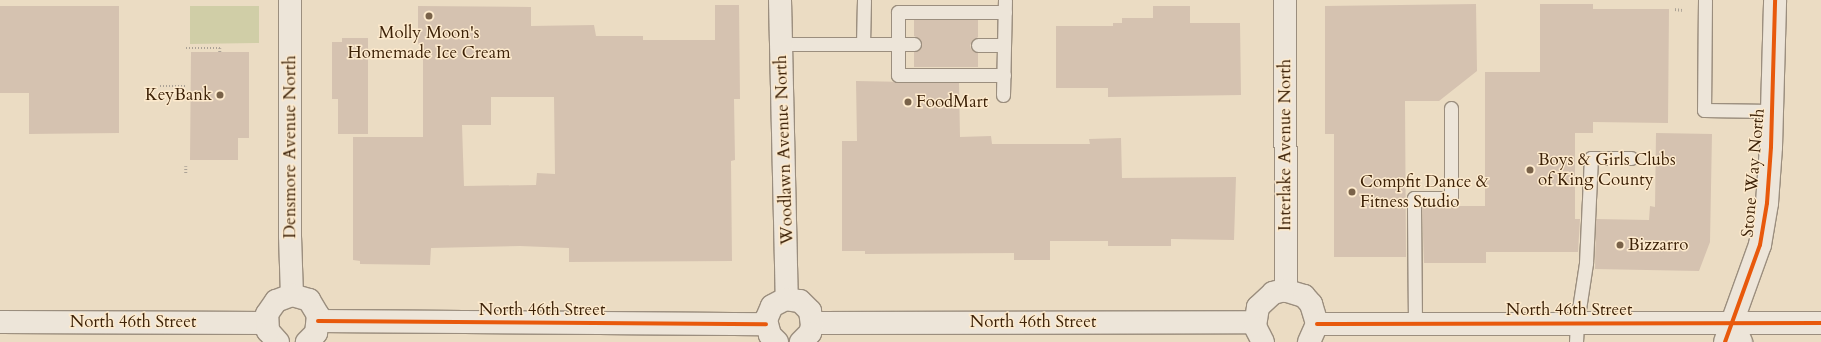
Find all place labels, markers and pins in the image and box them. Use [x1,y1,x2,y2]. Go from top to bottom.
marker: Molly Moon's Homemade Ice Cream [424,11,434,21]
place label: Molly Moon's Homemade Ice Cream [347,23,511,63]
place label: KeyBank [145,85,212,105]
marker: KeyBank [215,90,225,100]
place label: FoodMart [916,92,988,112]
marker: FoodMart [903,97,913,107]
place label: Boys & Girls Clubs of King County [1538,150,1676,190]
marker: Boys & Girls Clubs of King County [1525,165,1535,175]
place label: Compfit Dance & Fitness Studio [1360,172,1489,212]
marker: Compfit Dance & Fitness Studio [1347,187,1357,197]
place label: Bizzarro [1628,235,1688,255]
marker: Bizzarro [1615,240,1625,250]

